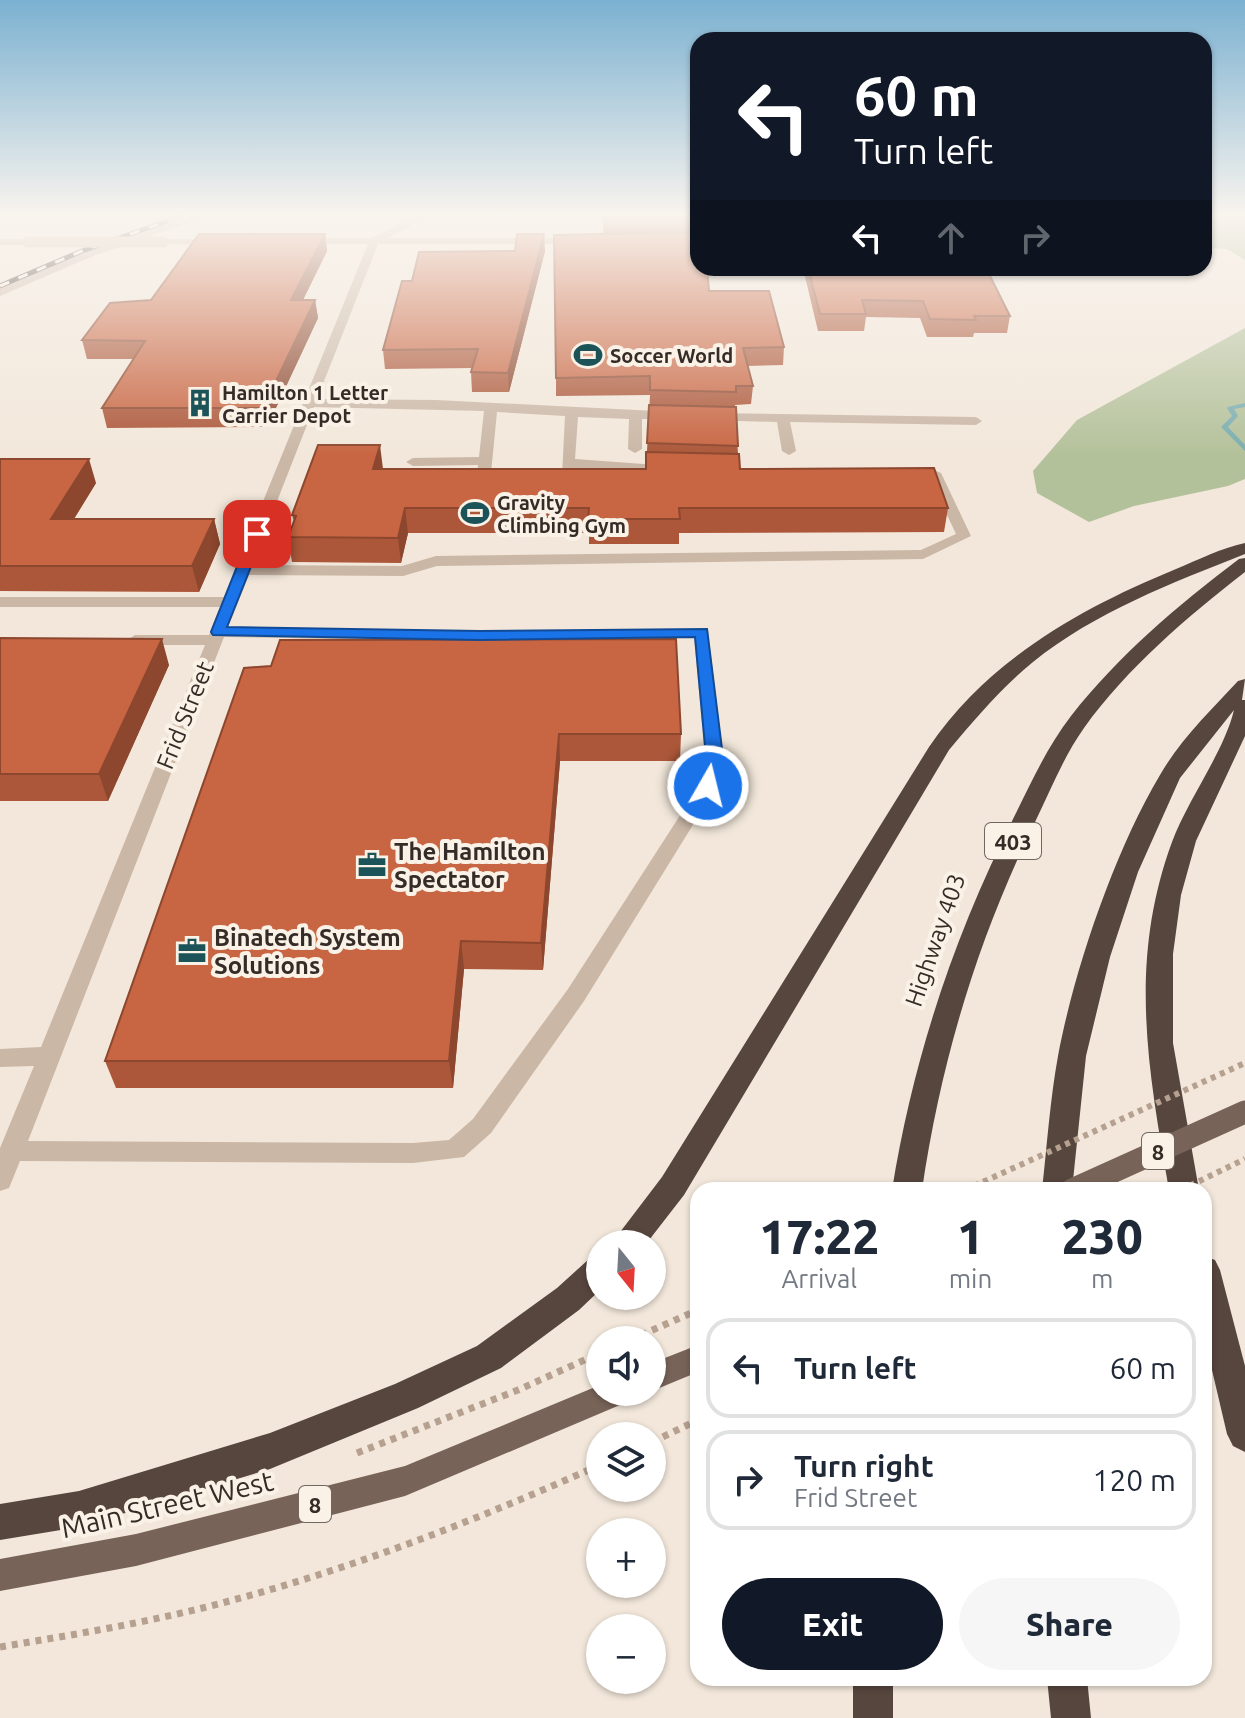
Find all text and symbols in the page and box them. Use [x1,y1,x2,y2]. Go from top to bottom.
icon: left [722,64,826,168]
text: 60 m [854,64,979,127]
text: Turn left [854,130,993,171]
icon: left [845,216,889,260]
icon: ahead [929,216,973,260]
icon: right [1013,216,1057,260]
sports icon: Soccer World [573,340,603,370]
place label: Soccer World [610,344,733,367]
place label: Hamilton 1 Letter Carrier Depot [222,381,389,427]
building icon: Hamilton 1 Letter Carrier Depot [185,388,215,418]
place label: Gravity Climbing Gym [497,491,626,537]
sports icon: Gravity Climbing Gym [460,498,490,528]
pin [223,500,291,568]
icon: arrive [235,512,279,556]
street label: Frid Street [151,657,219,773]
position arrow [666,744,750,828]
road number: 403 [985,823,1041,859]
place label: The Hamilton Spectator [394,838,545,893]
office icon: The Hamilton Spectator [357,850,387,880]
street label: Highway 403 [900,870,970,1010]
place label: Binatech System Solutions [214,924,401,979]
office icon: Binatech System Solutions [177,936,207,966]
road number: 8 [1142,1133,1174,1169]
text: 17:22 [759,1209,879,1263]
text: 1 [957,1209,984,1263]
text: 230 [1062,1209,1143,1263]
north arrow [586,1230,666,1310]
map controls [586,1230,666,1694]
text: Arrival [781,1264,857,1293]
text: min [949,1264,992,1293]
text: m [1091,1264,1113,1293]
button: sound [586,1326,666,1406]
icon: left [726,1346,770,1390]
text: Turn left [794,1351,916,1385]
text: 60 m [1109,1351,1176,1385]
button: layers [586,1422,666,1502]
text: Turn right [794,1449,934,1483]
icon: right [726,1458,770,1502]
text: 120 m [1092,1463,1176,1497]
street label: Main Street West [58,1465,276,1543]
text: Frid Street [794,1483,917,1512]
road number: 8 [299,1486,331,1522]
button: + [586,1518,666,1598]
button: Exit [722,1578,943,1670]
button: Share [959,1578,1180,1670]
button: − [586,1614,666,1694]

